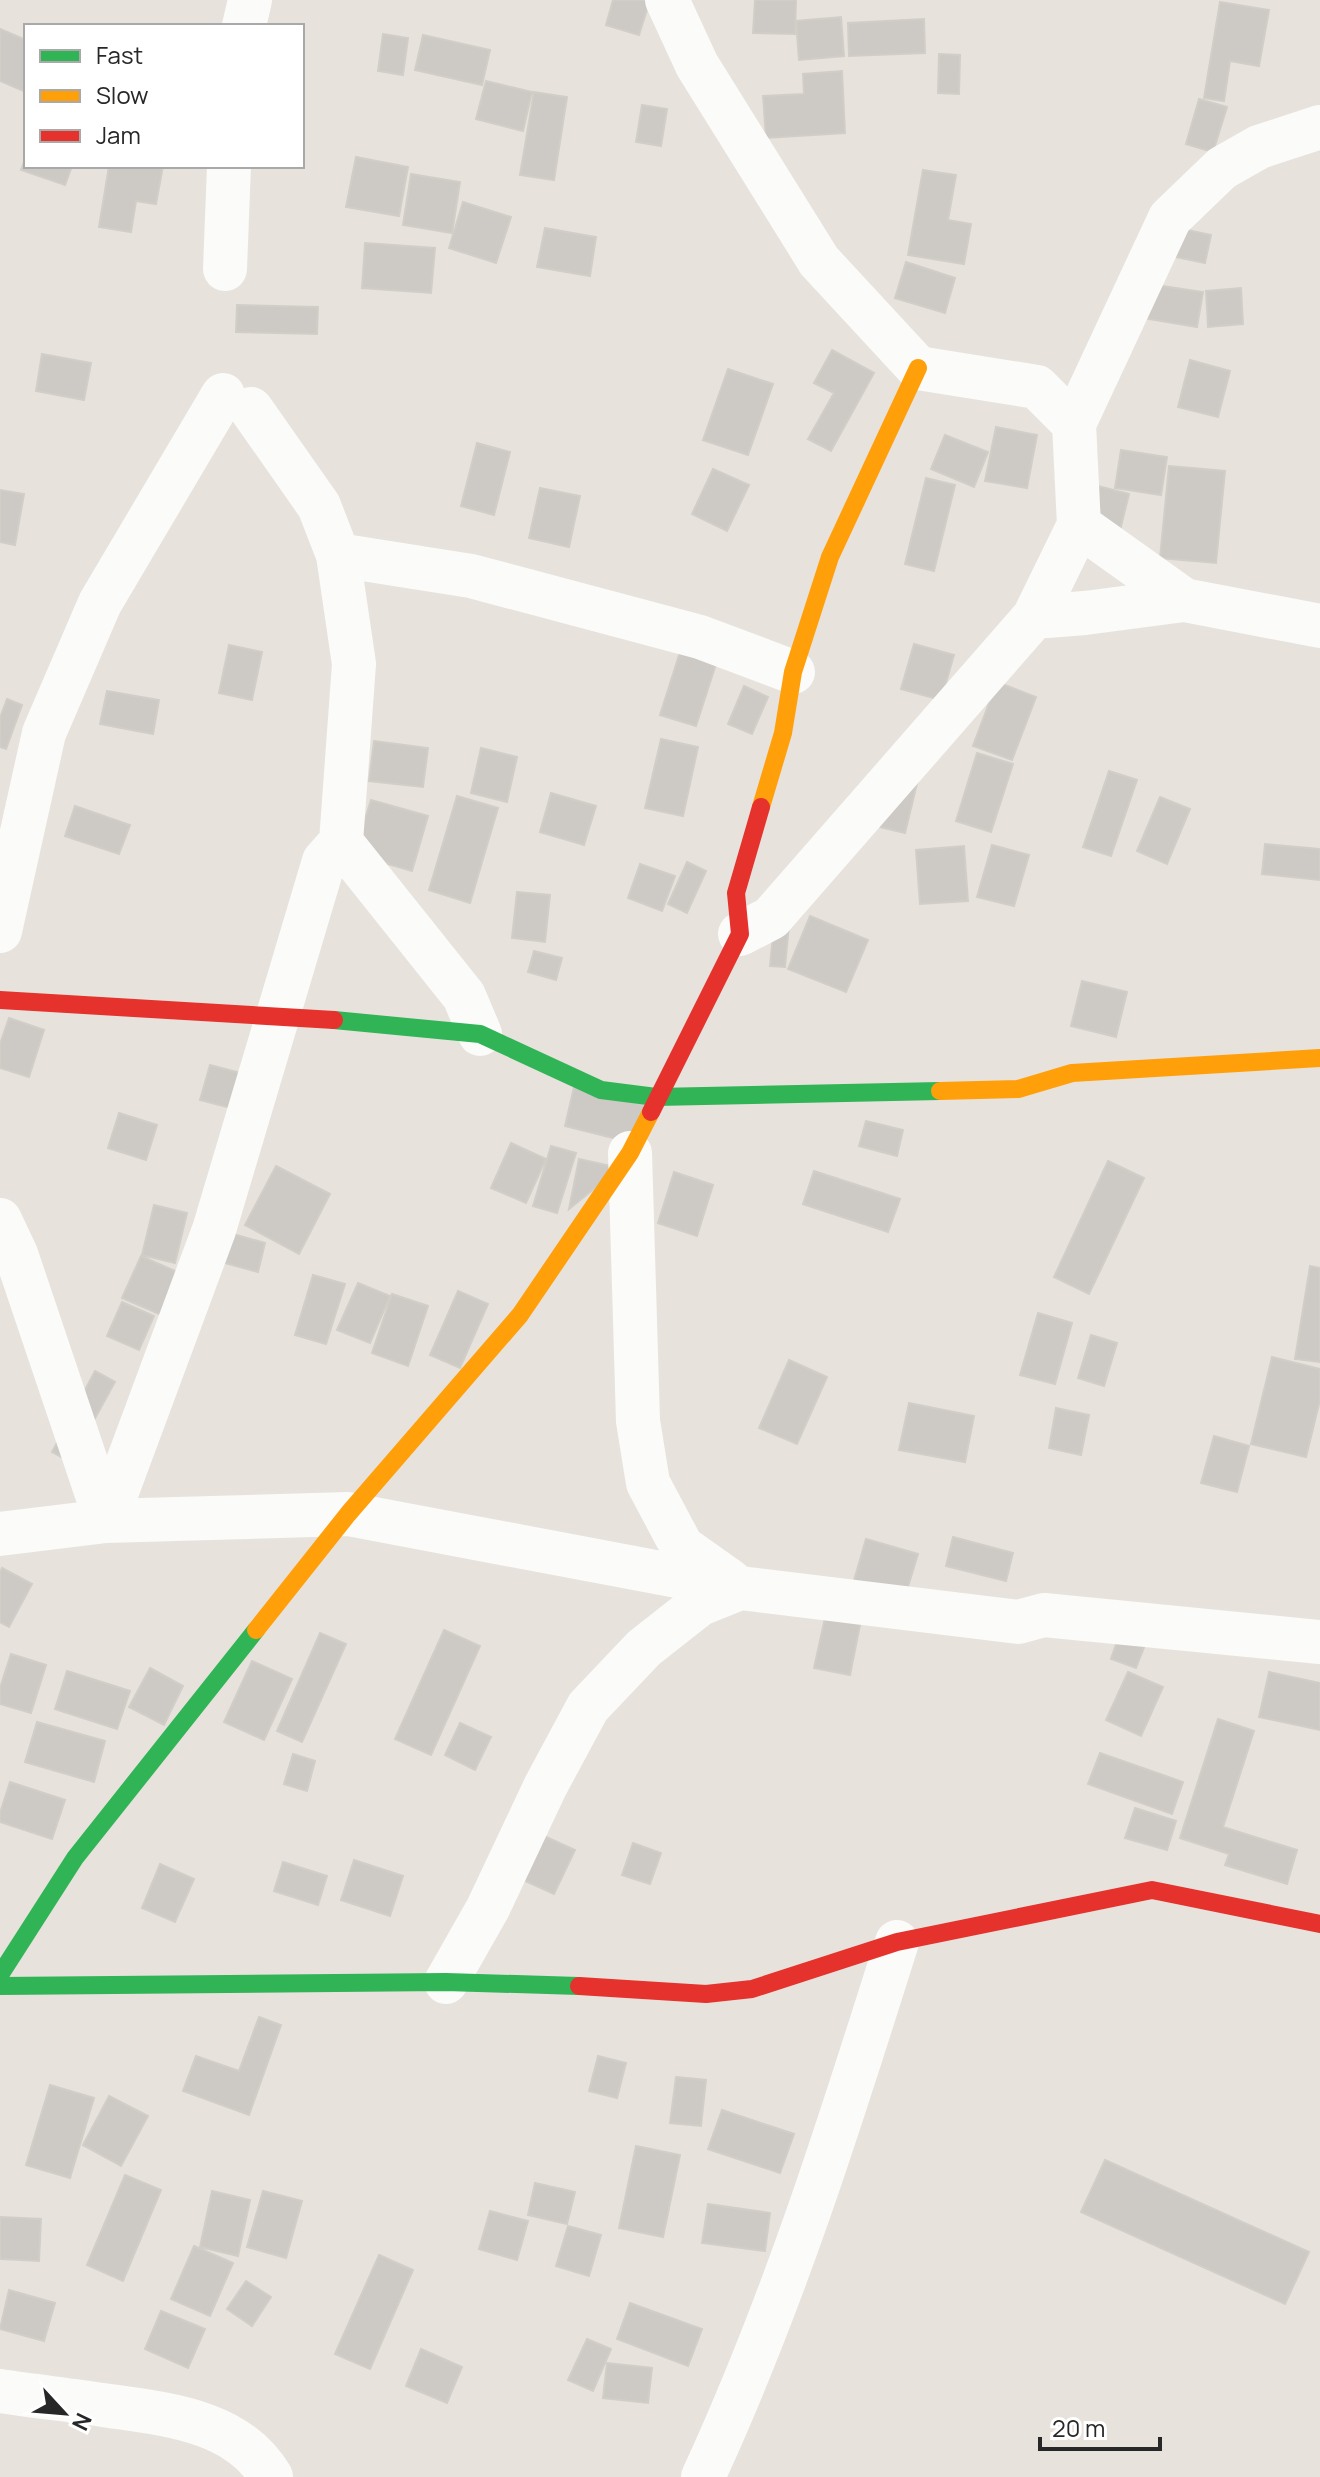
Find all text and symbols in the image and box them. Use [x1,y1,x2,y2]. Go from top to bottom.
legend [24,24,304,168]
text: Fast [96,38,143,71]
text: Slow [96,78,149,111]
text: Jam [96,118,141,151]
north arrow [24,2373,104,2453]
scale bar [1040,2401,1160,2451]
text: N [65,2408,99,2435]
text: 20 m [1052,2411,1105,2444]

